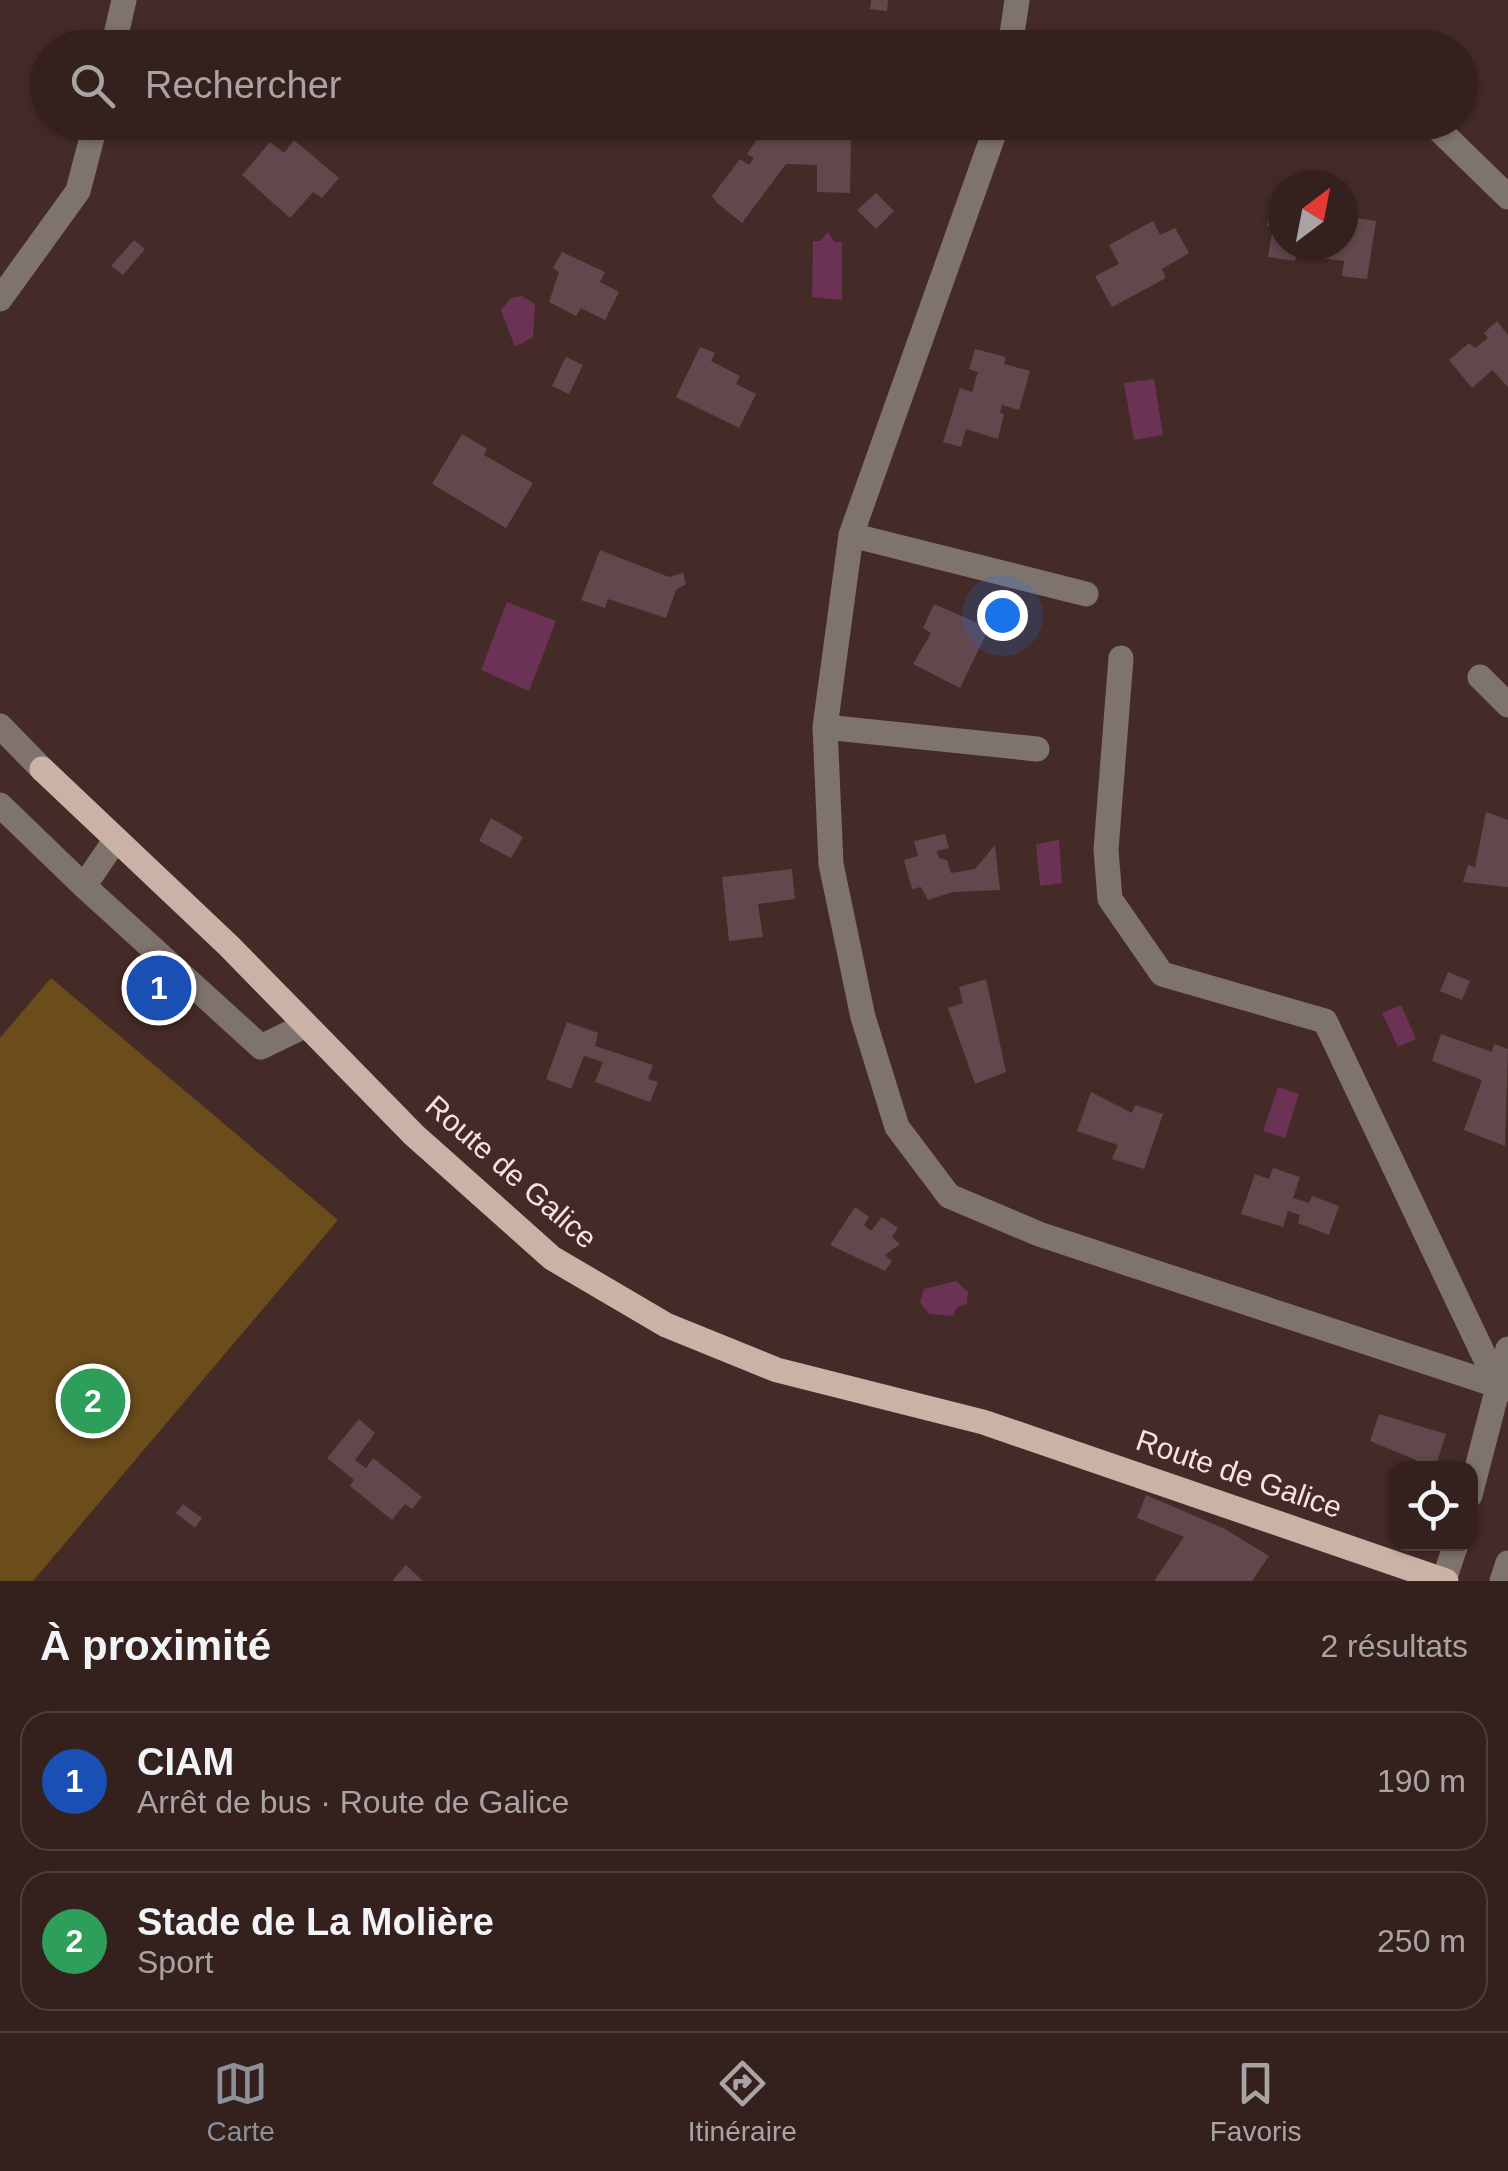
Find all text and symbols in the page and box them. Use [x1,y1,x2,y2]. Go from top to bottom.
search box [30,30,1478,140]
icon: search [65,58,120,113]
text: Rechercher [145,64,341,106]
north arrow [1268,170,1358,260]
your location [977,590,1028,641]
pin: 1 [126,950,192,1026]
street label: Route de Galice [419,1089,603,1255]
pin: 2 [61,1364,126,1438]
street label: Route de Galice [1132,1423,1346,1524]
map controls [1388,1461,1478,1551]
button: locate [1388,1461,1478,1551]
text: À proximité [40,1622,271,1669]
text: 2 résultats [1320,1628,1468,1664]
text: CIAM [137,1741,234,1783]
text: 1 [66,1763,83,1799]
text: 190 m [1377,1763,1466,1799]
text: Arrêt de bus · Route de Galice [137,1784,569,1820]
text: Stade de La Molière [137,1901,494,1943]
text: 2 [66,1923,83,1959]
text: 250 m [1377,1923,1466,1959]
text: Sport [137,1944,213,1980]
tab: Carte [206,2056,275,2148]
tab: Itinéraire [688,2056,797,2148]
tab: Favoris [1210,2056,1302,2148]

